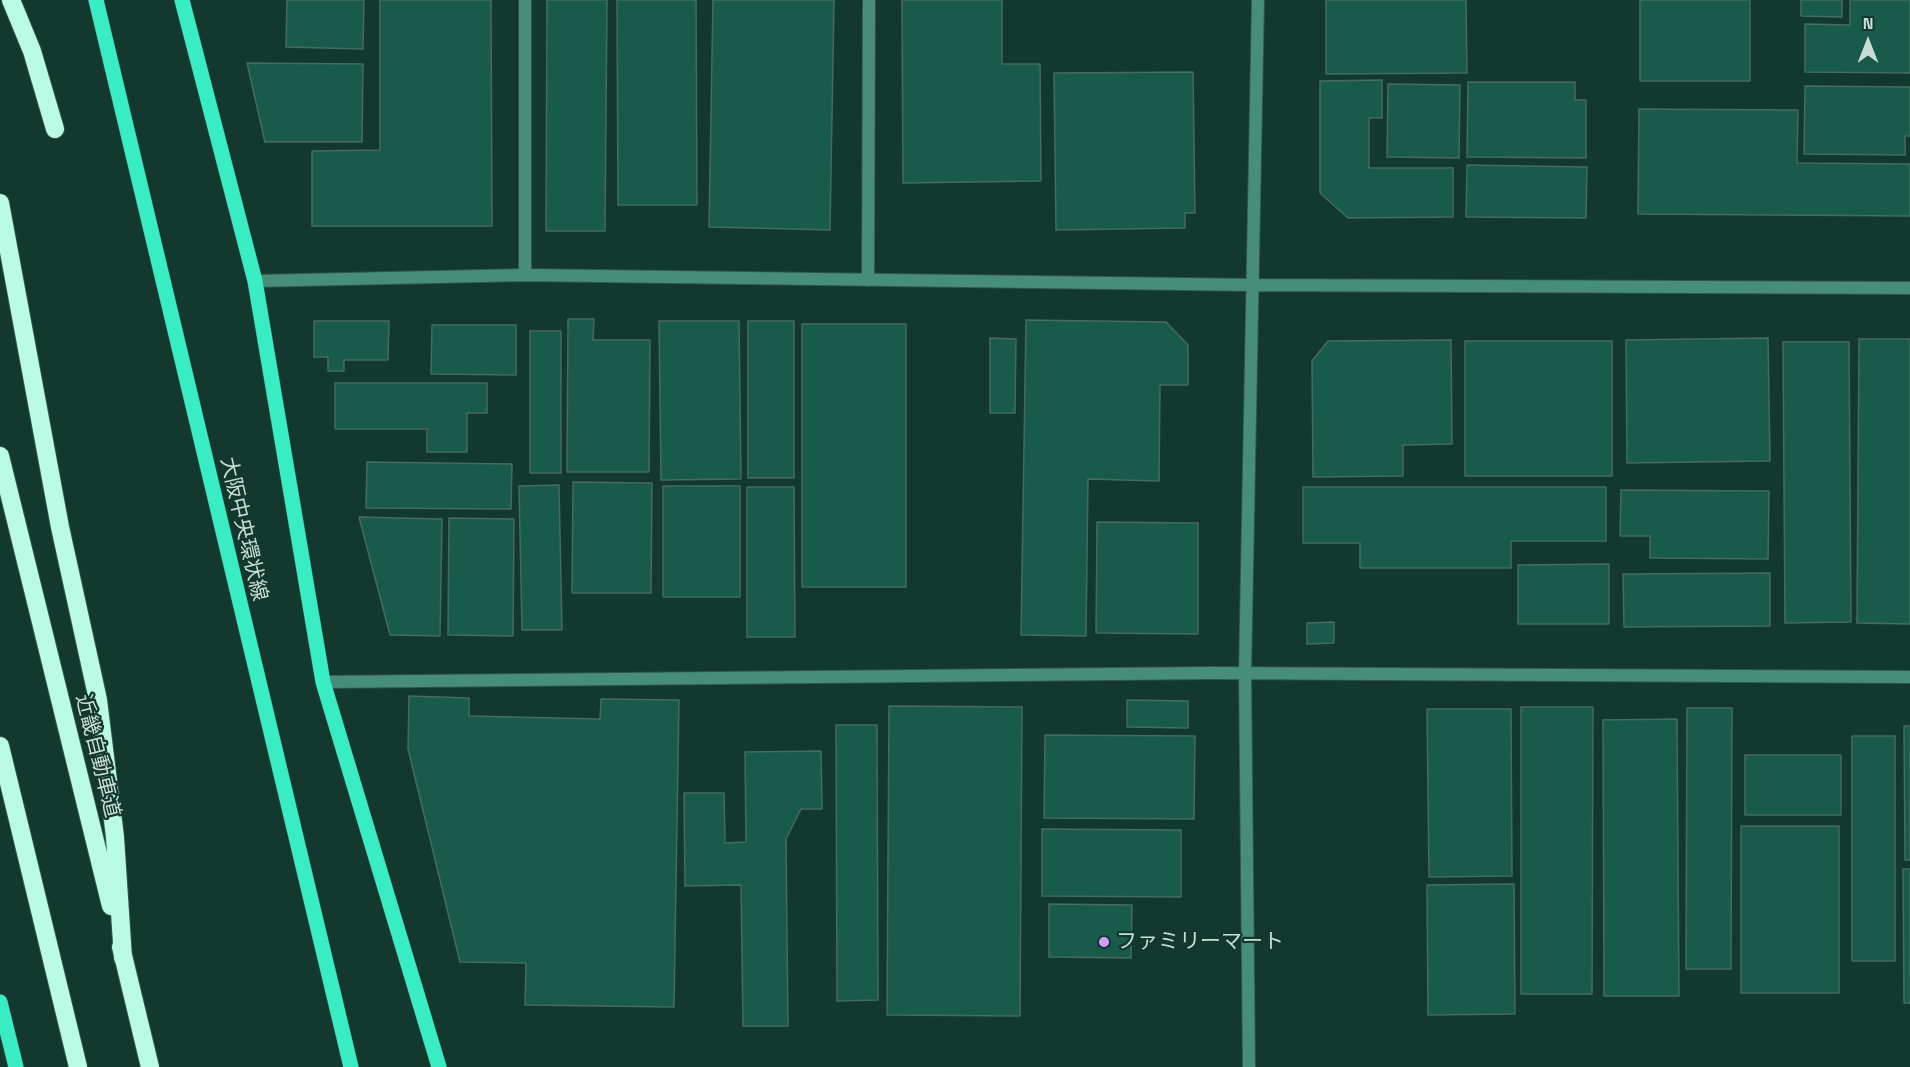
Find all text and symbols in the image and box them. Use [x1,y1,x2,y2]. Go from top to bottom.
north arrow [1838,12,1898,72]
text: N [1863,13,1873,34]
street label: 大阪中央環状線 [214,455,272,603]
street label: 近畿自動車道 [70,692,124,820]
place label: ファミリーマート [1116,929,1284,955]
marker: ファミリーマート [1097,935,1111,949]

